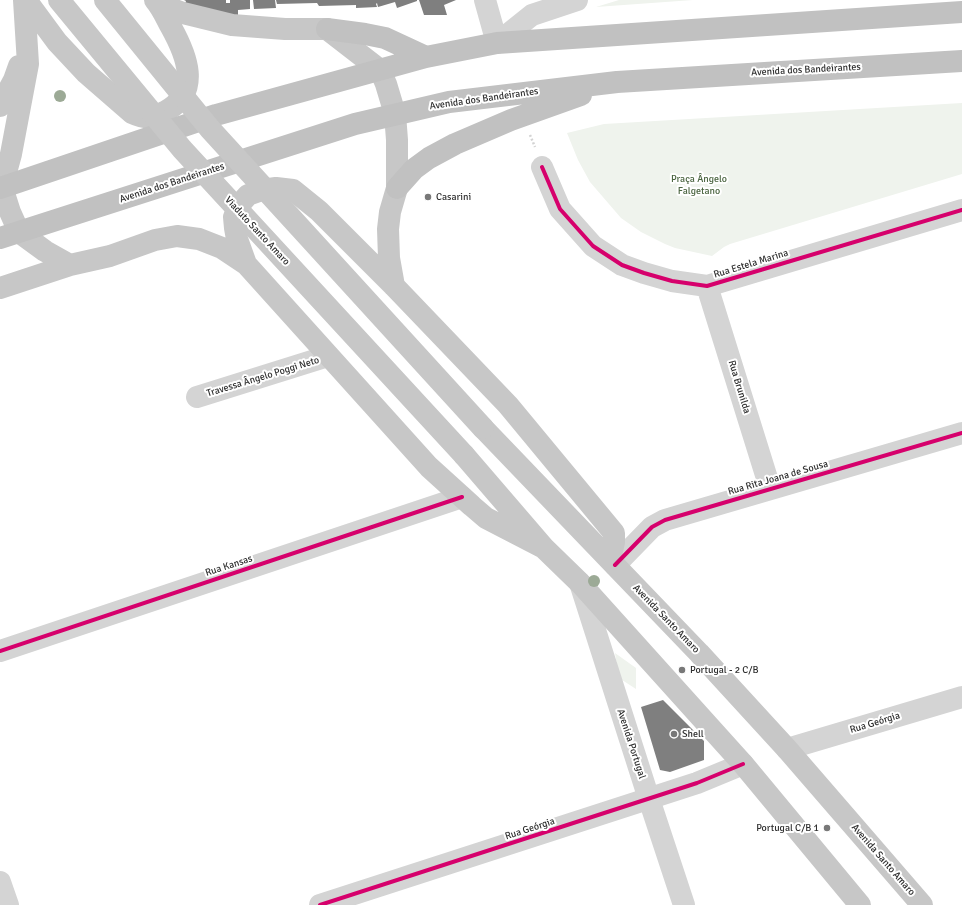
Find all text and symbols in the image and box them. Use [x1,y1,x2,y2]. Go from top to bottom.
street label: Avenida dos Bandeirantes [751,61,861,79]
street label: Avenida dos Bandeirantes [429,85,539,113]
street label: Avenida dos Bandeirantes [118,160,226,206]
park label: Praça Ângelo Falgetano [671,173,727,196]
place label: Casarini [436,191,471,203]
marker: Casarini [423,192,433,202]
street label: Viaduto Santo Amaro [222,194,292,268]
street label: Rua Estela Marina [712,247,790,281]
street label: Travessa Ângelo Poggi Neto [205,354,321,400]
street label: Rua Brunilda [725,359,753,415]
street label: Rua Rita Joana de Sousa [727,458,829,498]
street label: Rua Kansas [204,553,254,579]
street label: Avenida Santo Amaro [630,582,702,656]
place label: Portugal - 2 C/B [690,664,759,676]
marker: Portugal - 2 C/B [677,665,687,675]
street label: Avenida Portugal [614,708,648,780]
street label: Rua Geórgia [848,710,902,736]
place label: Shell [682,728,704,740]
marker: Shell [669,729,679,739]
street label: Rua Geórgia [504,815,556,843]
place label: Portugal C/B 1 [756,822,819,834]
street label: Avenida Santo Amaro [849,822,917,898]
marker: Portugal C/B 1 [822,823,832,833]

